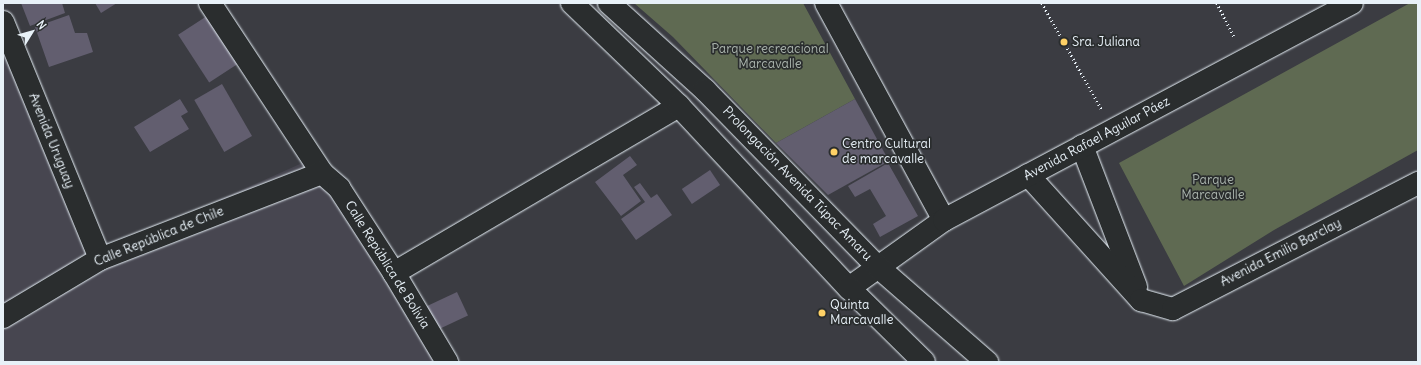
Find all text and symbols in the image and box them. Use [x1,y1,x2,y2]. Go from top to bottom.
north arrow [12,12,52,52]
text: N [34,18,49,32]
place label: Sra. Juliana [1072,34,1140,50]
marker: Sra. Juliana [1059,37,1069,47]
park label: Parque recreacional Marcavalle [711,42,829,73]
street label: Avenida Uruguay [25,91,77,191]
street label: Avenida Rafael Aguilar Páez [1021,94,1173,184]
street label: Prolongación Avenida Túpac Amaru [719,104,875,264]
place label: Centro Cultural de marcavalle [842,137,931,168]
marker: Centro Cultural de marcavalle [829,147,839,157]
park label: Parque Marcavalle [1181,173,1245,204]
street label: Calle República de Bolivia [341,198,433,332]
street label: Calle República de Chile [92,204,226,270]
street label: Avenida Emilio Barclay [1218,216,1344,290]
place label: Quinta Marcavalle [830,298,893,329]
marker: Quinta Marcavalle [817,308,827,318]

